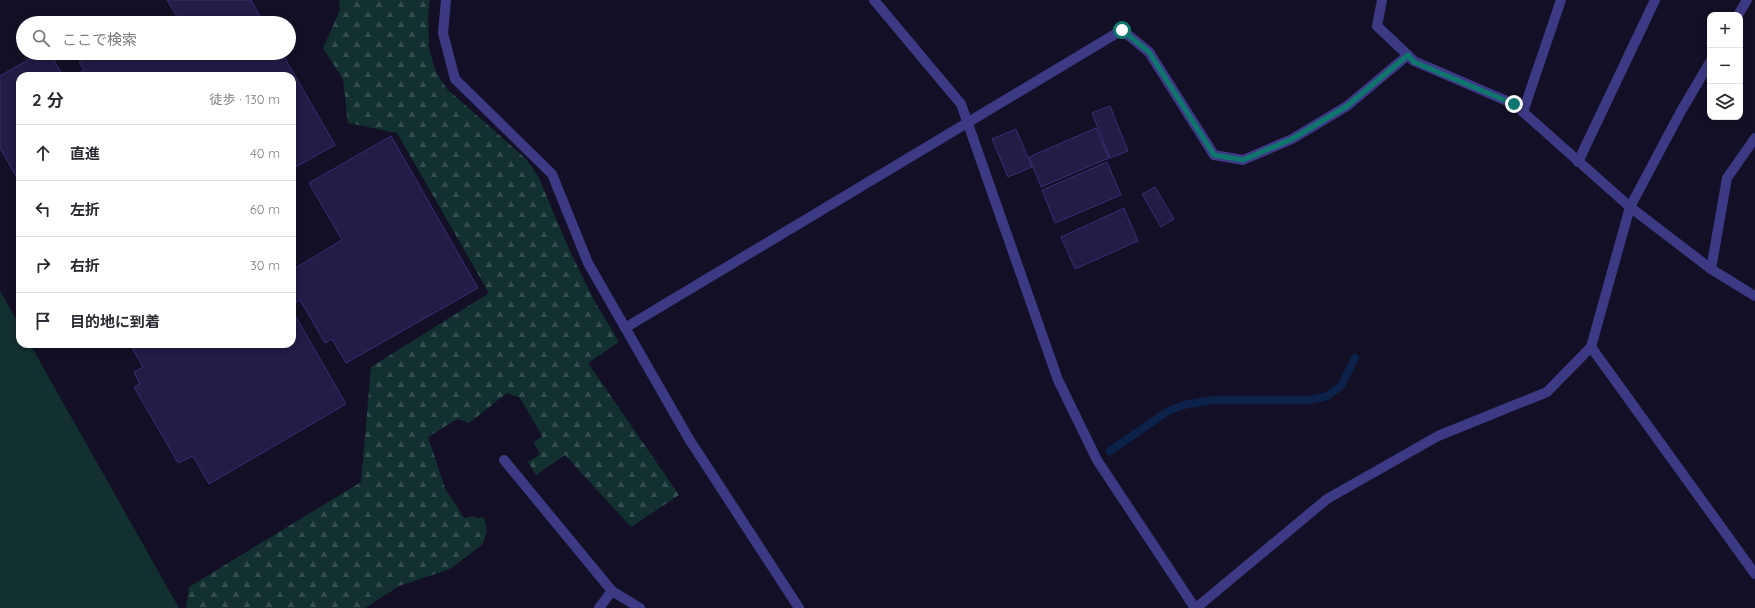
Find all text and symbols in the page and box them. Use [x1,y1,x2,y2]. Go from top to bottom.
map controls [1707,12,1743,120]
button: + [1707,12,1743,48]
search box [16,16,296,60]
route start [1113,21,1131,39]
icon: search [30,27,52,49]
text: ここで検索 [62,30,137,49]
button: − [1707,48,1743,84]
button: layers [1707,84,1743,120]
text: 2 分 [32,89,63,110]
text: 徒歩 · 130 m [210,91,280,107]
route end [1505,95,1523,113]
icon: ahead [32,142,54,164]
text: 直進 [70,144,100,163]
text: 40 m [250,145,280,161]
icon: left [32,198,54,220]
text: 左折 [70,200,100,219]
text: 60 m [250,201,280,217]
icon: right [32,254,54,276]
text: 右折 [70,256,100,275]
text: 30 m [250,257,280,273]
icon: arrive [32,310,54,332]
text: 目的地に到着 [70,312,160,331]

